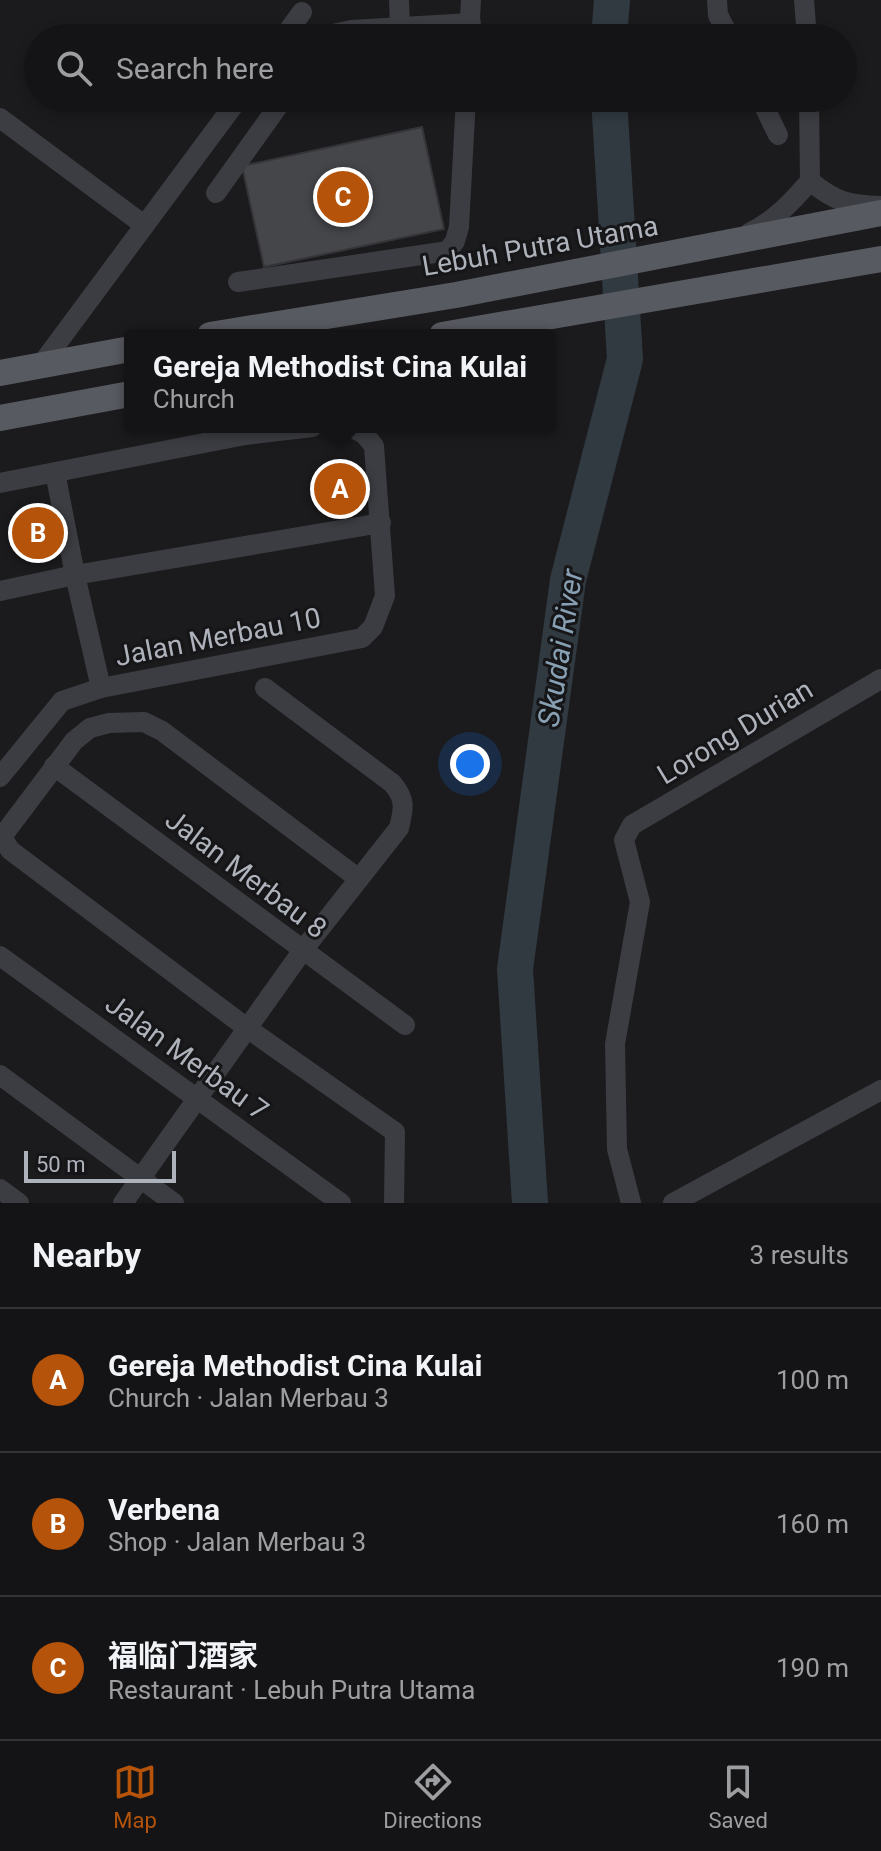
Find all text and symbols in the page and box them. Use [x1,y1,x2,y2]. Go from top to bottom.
search box [24,24,857,112]
icon: search [52,46,96,90]
text: Search here [116,51,274,86]
pin: C [317,167,369,227]
street label: Lebuh Putra Utama [419,209,661,283]
popup [124,329,556,433]
text: Gereja Methodist Cina Kulai [153,349,527,384]
text: Church [153,384,235,414]
pin: A [314,459,366,519]
pin: B [12,503,64,563]
water label: Skudai River [530,566,590,729]
street label: Jalan Merbau 10 [112,601,324,673]
street label: Lorong Durian [651,673,819,791]
your location [450,744,490,784]
street label: Jalan Merbau 8 [159,803,333,945]
street label: Jalan Merbau 7 [99,987,275,1127]
scale bar [24,1147,176,1183]
text: 50 m [36,1152,85,1177]
text: Nearby [32,1235,141,1275]
text: 3 results [750,1240,849,1270]
text: Gereja Methodist Cina Kulai [108,1348,482,1383]
text: A [49,1365,67,1395]
text: 100 m [776,1365,849,1395]
text: Church · Jalan Merbau 3 [108,1383,389,1413]
text: Verbena [108,1492,220,1527]
text: B [50,1509,66,1539]
text: 160 m [776,1509,849,1539]
text: Shop · Jalan Merbau 3 [108,1527,366,1557]
text: 福临门酒家 [108,1638,258,1673]
text: C [49,1653,67,1683]
text: 190 m [776,1653,849,1683]
text: Restaurant · Lebuh Putra Utama [108,1675,475,1705]
tab: Map [113,1760,157,1833]
tab: Directions [383,1760,482,1833]
tab: Saved [708,1760,768,1833]

